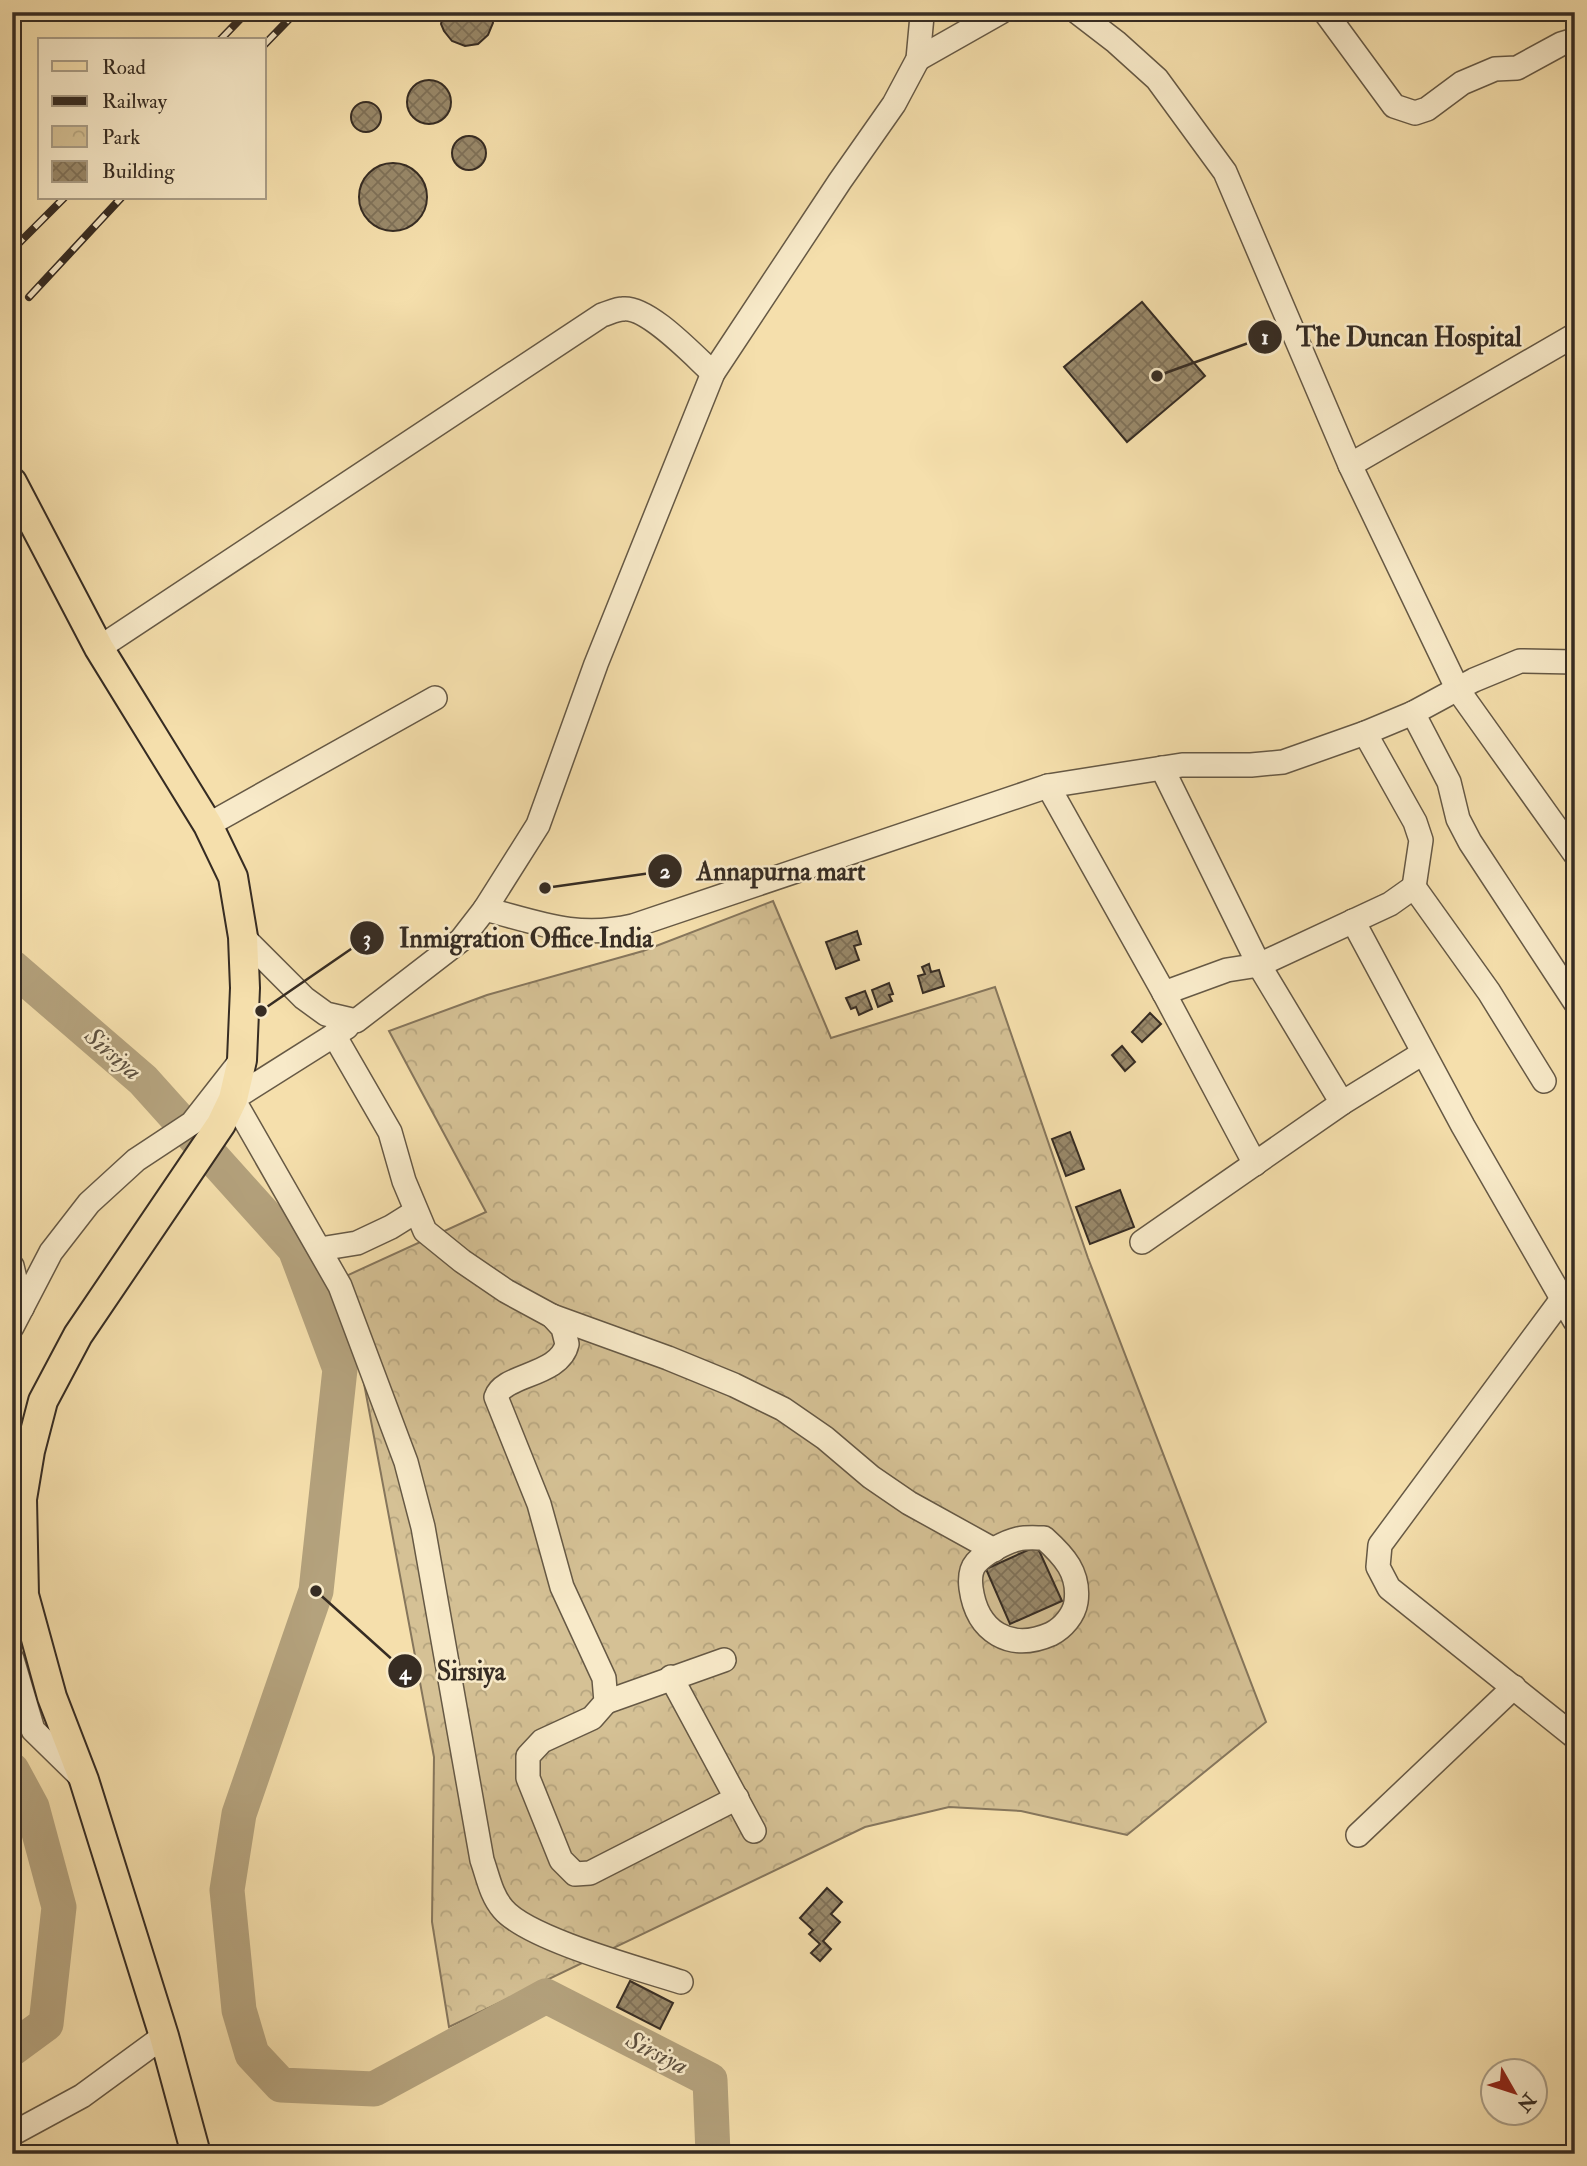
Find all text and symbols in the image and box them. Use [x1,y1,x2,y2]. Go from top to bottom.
legend [38,38,266,200]
text: Road [102,54,147,81]
text: Railway [102,88,168,115]
text: Park [102,124,140,151]
text: Building [102,158,175,185]
callout: The Duncan Hospital [1247,313,1536,360]
text: The Duncan Hospital [1295,322,1522,355]
text: 1 [1261,324,1269,351]
callout: Annapurna mart [648,847,880,894]
text: Annapurna mart [696,856,866,889]
text: 2 [660,858,671,885]
callout: Inmigration Office India [350,914,667,961]
text: Inmigration Office India [399,923,654,956]
text: 3 [363,925,371,952]
water label: Sirsiya [77,1020,148,1088]
callout: Sirsiya [388,1648,520,1695]
text: Sirsiya [437,1656,507,1689]
text: 4 [398,1659,412,1686]
water label: Sirsiya [620,2023,693,2082]
north arrow [1478,2058,1548,2128]
text: N [1511,2087,1542,2117]

